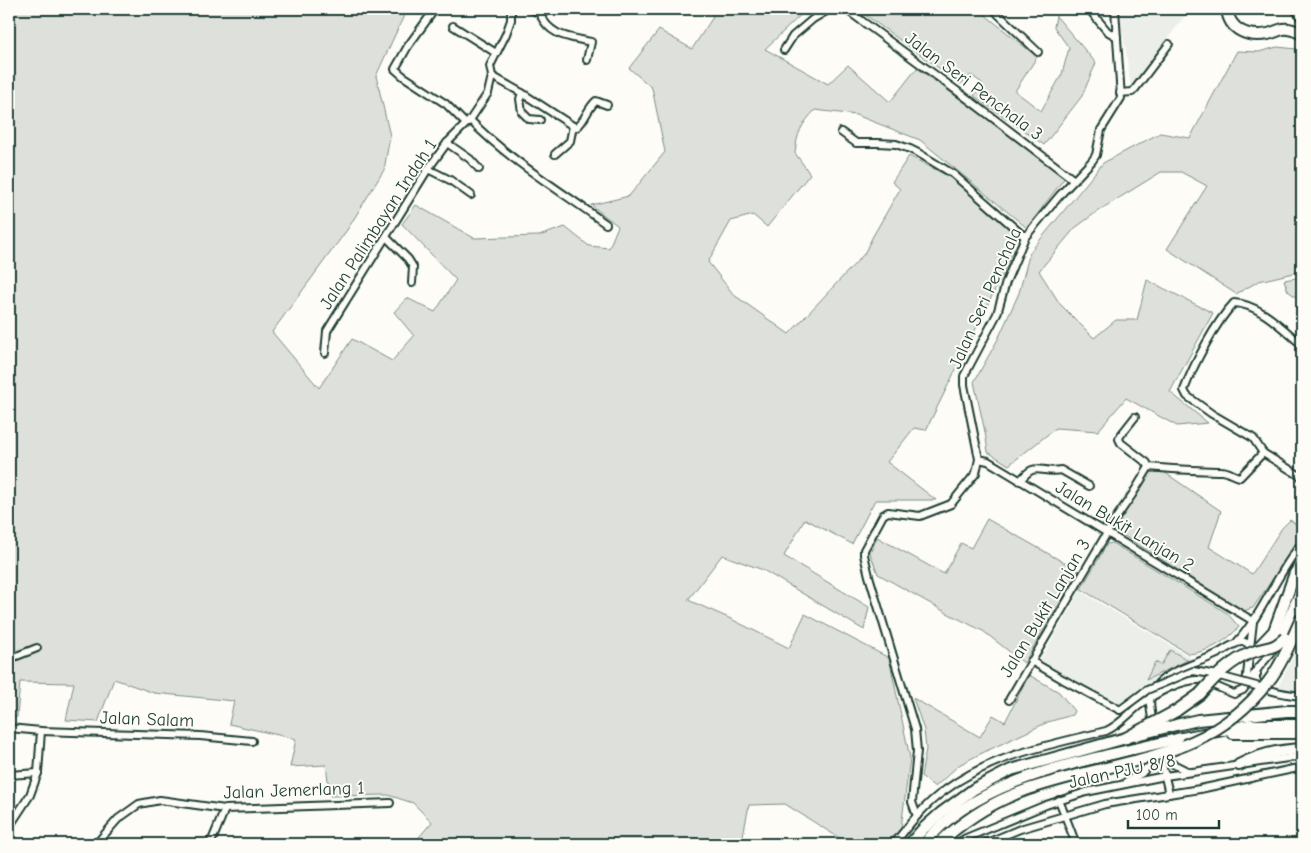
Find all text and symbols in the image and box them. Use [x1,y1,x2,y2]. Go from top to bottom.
street label: Jalan Seri Penchala 3 [901,28,1047,145]
street label: Jalan Palimbayan Indah 1 [315,135,441,313]
street label: Jalan Seri Penchala [945,224,1026,372]
street label: Jalan Bukit Lanjan 2 [1052,477,1198,576]
street label: Jalan Bukit Lanjan 3 [996,535,1095,681]
street label: Jalan Salam [100,707,194,732]
street label: Jalan PJU 8/8 [1067,750,1177,793]
street label: Jalan Jemerlang 1 [223,778,365,803]
scale bar [1128,798,1220,830]
text: 100 m [1136,806,1178,824]

